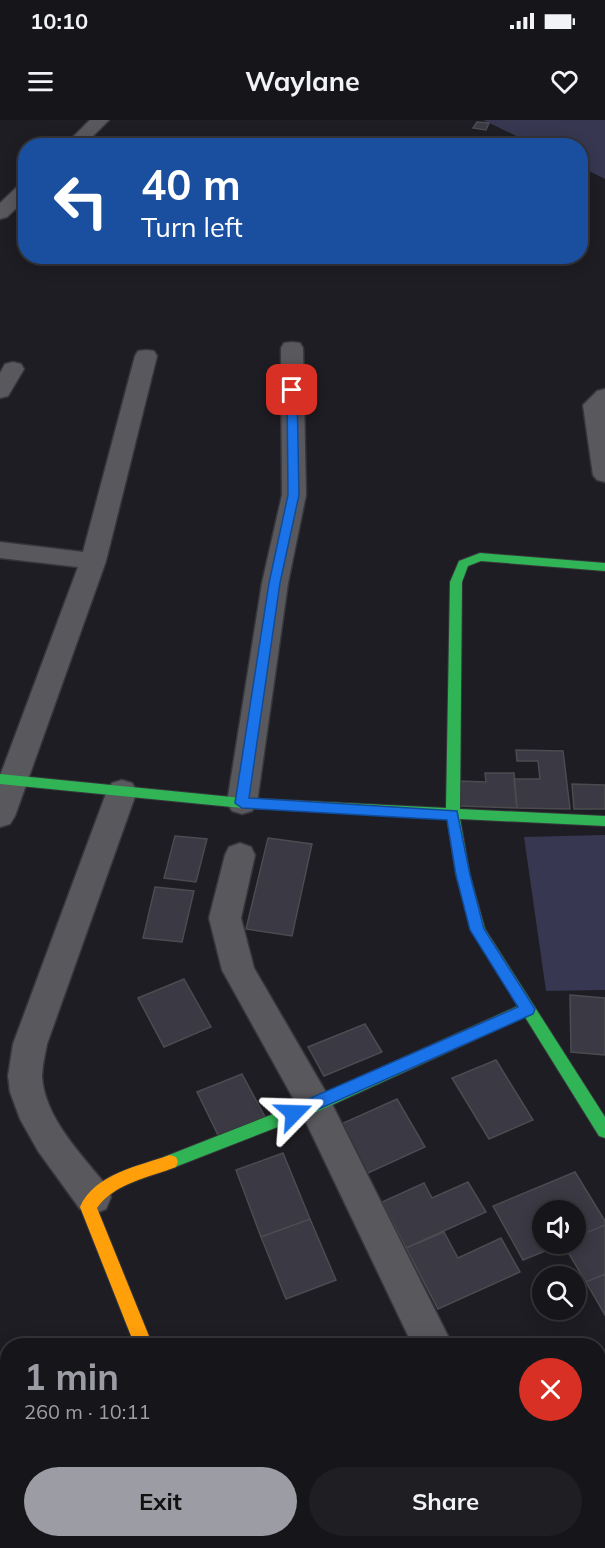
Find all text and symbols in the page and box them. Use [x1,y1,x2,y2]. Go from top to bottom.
text: 10:10 [30,7,88,35]
text: Waylane [245,64,360,98]
icon: menu [24,65,57,98]
icon: heart [548,65,581,98]
text: 40 m [141,158,241,211]
icon: left [42,162,120,240]
text: Turn left [141,210,243,244]
pin [266,364,317,415]
icon: arrive [275,373,308,406]
position arrow [262,1081,326,1145]
map controls [532,1200,586,1320]
button: sound [532,1200,586,1254]
button: search [532,1266,586,1320]
text: 1 min [24,1354,119,1399]
button: close [519,1358,582,1421]
text: 260 m · 10:11 [24,1399,150,1424]
button: Exit [24,1467,297,1536]
button: Share [309,1467,582,1536]

